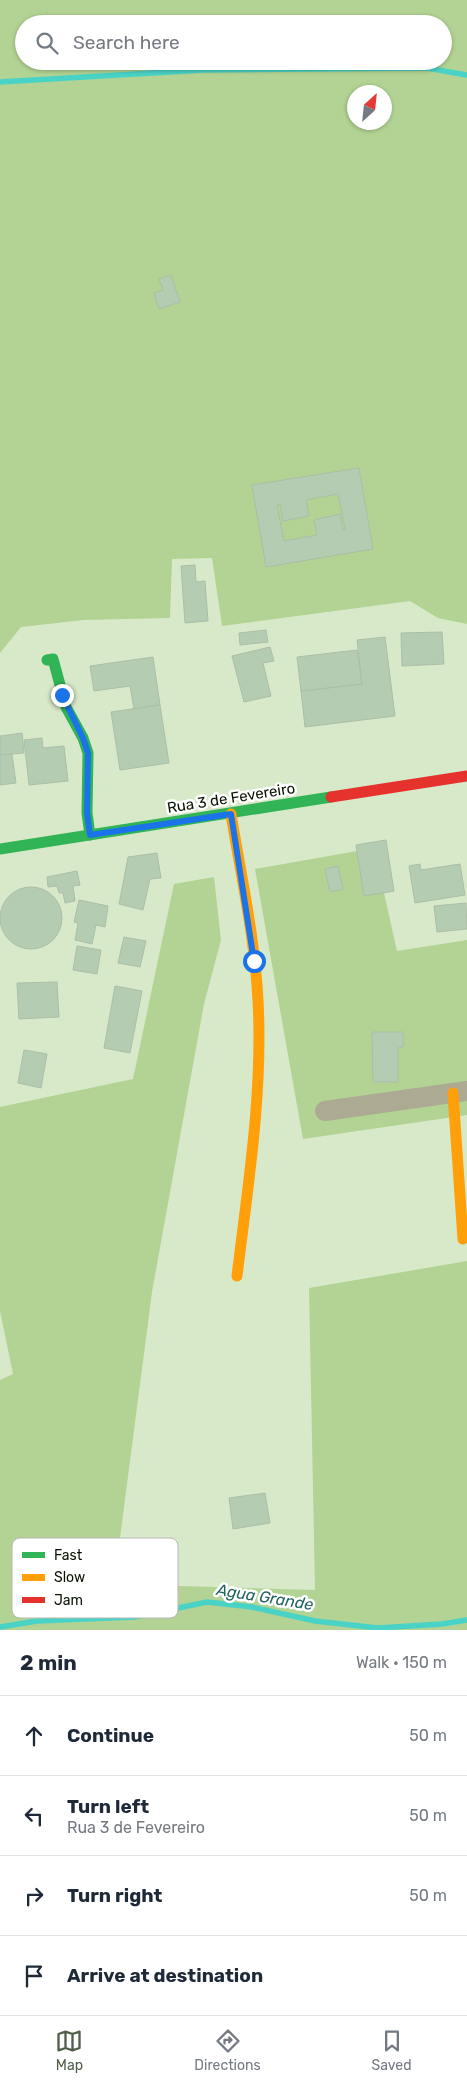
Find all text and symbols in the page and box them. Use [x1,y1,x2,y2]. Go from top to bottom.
search box [15,15,452,70]
icon: search [33,29,61,57]
text: Search here [73,31,180,54]
north arrow [347,85,392,130]
route end [51,684,74,707]
street label: Rua 3 de Fevereiro [166,779,296,817]
route start [243,950,266,973]
legend [12,1538,178,1618]
text: Fast [54,1547,83,1564]
text: Slow [54,1569,85,1586]
water label: Agua Grande [214,1580,315,1614]
text: Jam [54,1592,83,1609]
text: 2 min [20,1650,77,1675]
text: Walk · 150 m [356,1653,447,1672]
icon: ahead [20,1722,48,1750]
text: Continue [67,1724,154,1747]
text: 50 m [409,1726,447,1745]
text: Turn left [67,1795,149,1818]
icon: left [20,1802,48,1830]
text: 50 m [409,1806,447,1825]
text: Rua 3 de Fevereiro [67,1818,205,1837]
icon: right [20,1882,48,1910]
text: Turn right [67,1884,162,1907]
text: 50 m [409,1886,447,1905]
icon: arrive [20,1962,48,1990]
text: Arrive at destination [67,1964,263,1987]
tab: Map [55,2027,83,2074]
tab: Directions [194,2027,261,2074]
tab: Saved [372,2027,412,2074]

